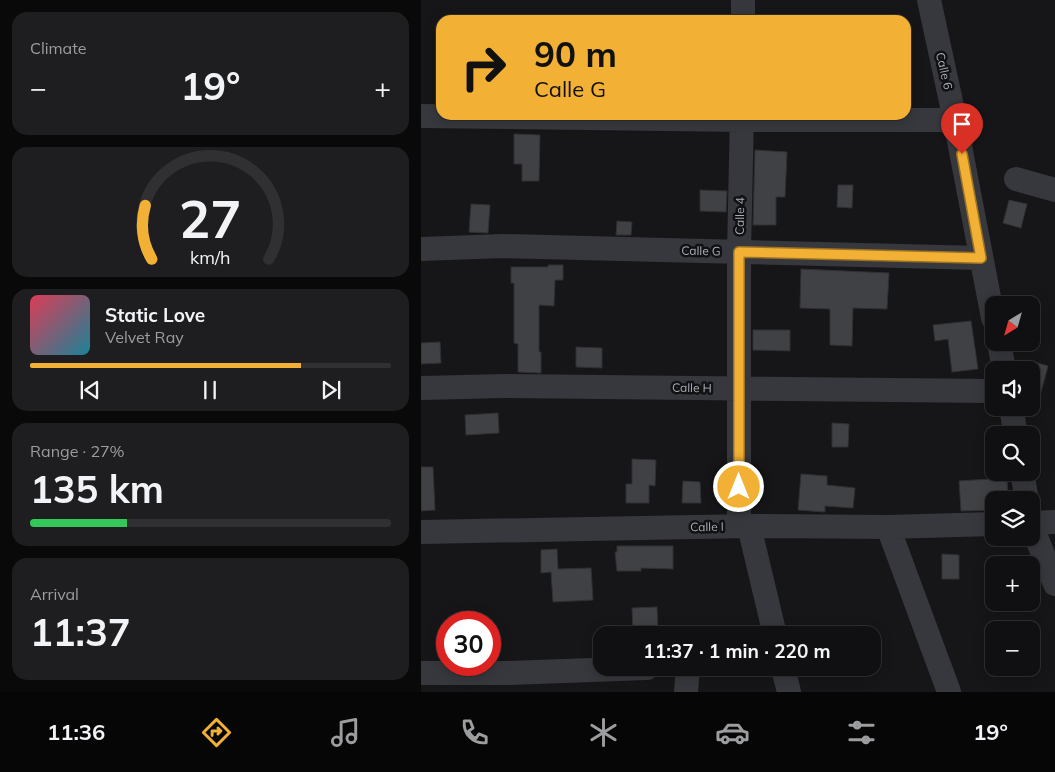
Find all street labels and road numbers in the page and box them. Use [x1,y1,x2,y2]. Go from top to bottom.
street label: Calle 6 [933,51,956,91]
street label: Calle 4 [732,197,747,235]
street label: Calle G [681,243,721,258]
street label: Calle H [672,380,712,395]
street label: Calle I [690,519,724,534]

